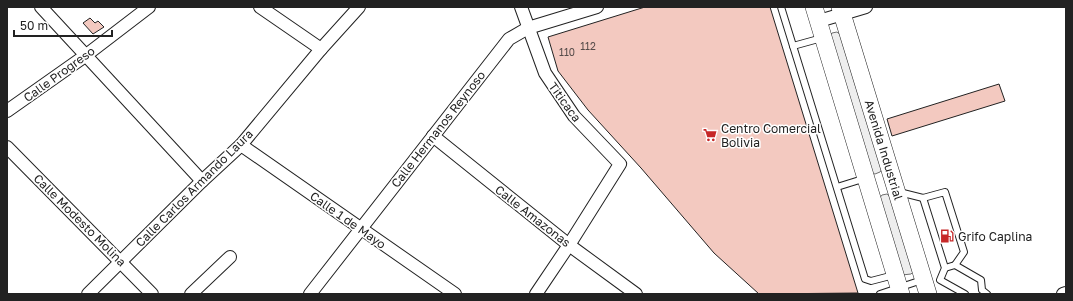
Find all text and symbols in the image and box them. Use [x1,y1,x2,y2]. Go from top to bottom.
scale bar [14,12,112,38]
text: 50 m [20,18,48,33]
house number: 112 [580,40,596,52]
street label: Calle Progreso [20,43,98,105]
house number: 110 [559,46,575,58]
street label: Calle Hermanos Reynoso [388,68,488,190]
street label: Titicaca [546,79,584,125]
street label: Avenida Industrial [862,98,906,202]
place label: Centro Comercial Bolivia [721,121,821,150]
street label: Calle Carlos Armando Laura [132,126,256,250]
supermarket icon: Centro Comercial Bolivia [702,127,718,143]
street label: Calle Modesto Molina [31,171,129,269]
street label: Calle Amazonas [492,182,574,250]
street label: Calle 1 de Mayo [307,188,389,252]
fuel station icon: Grifo Caplina [939,228,955,244]
place label: Grifo Caplina [958,229,1032,244]

